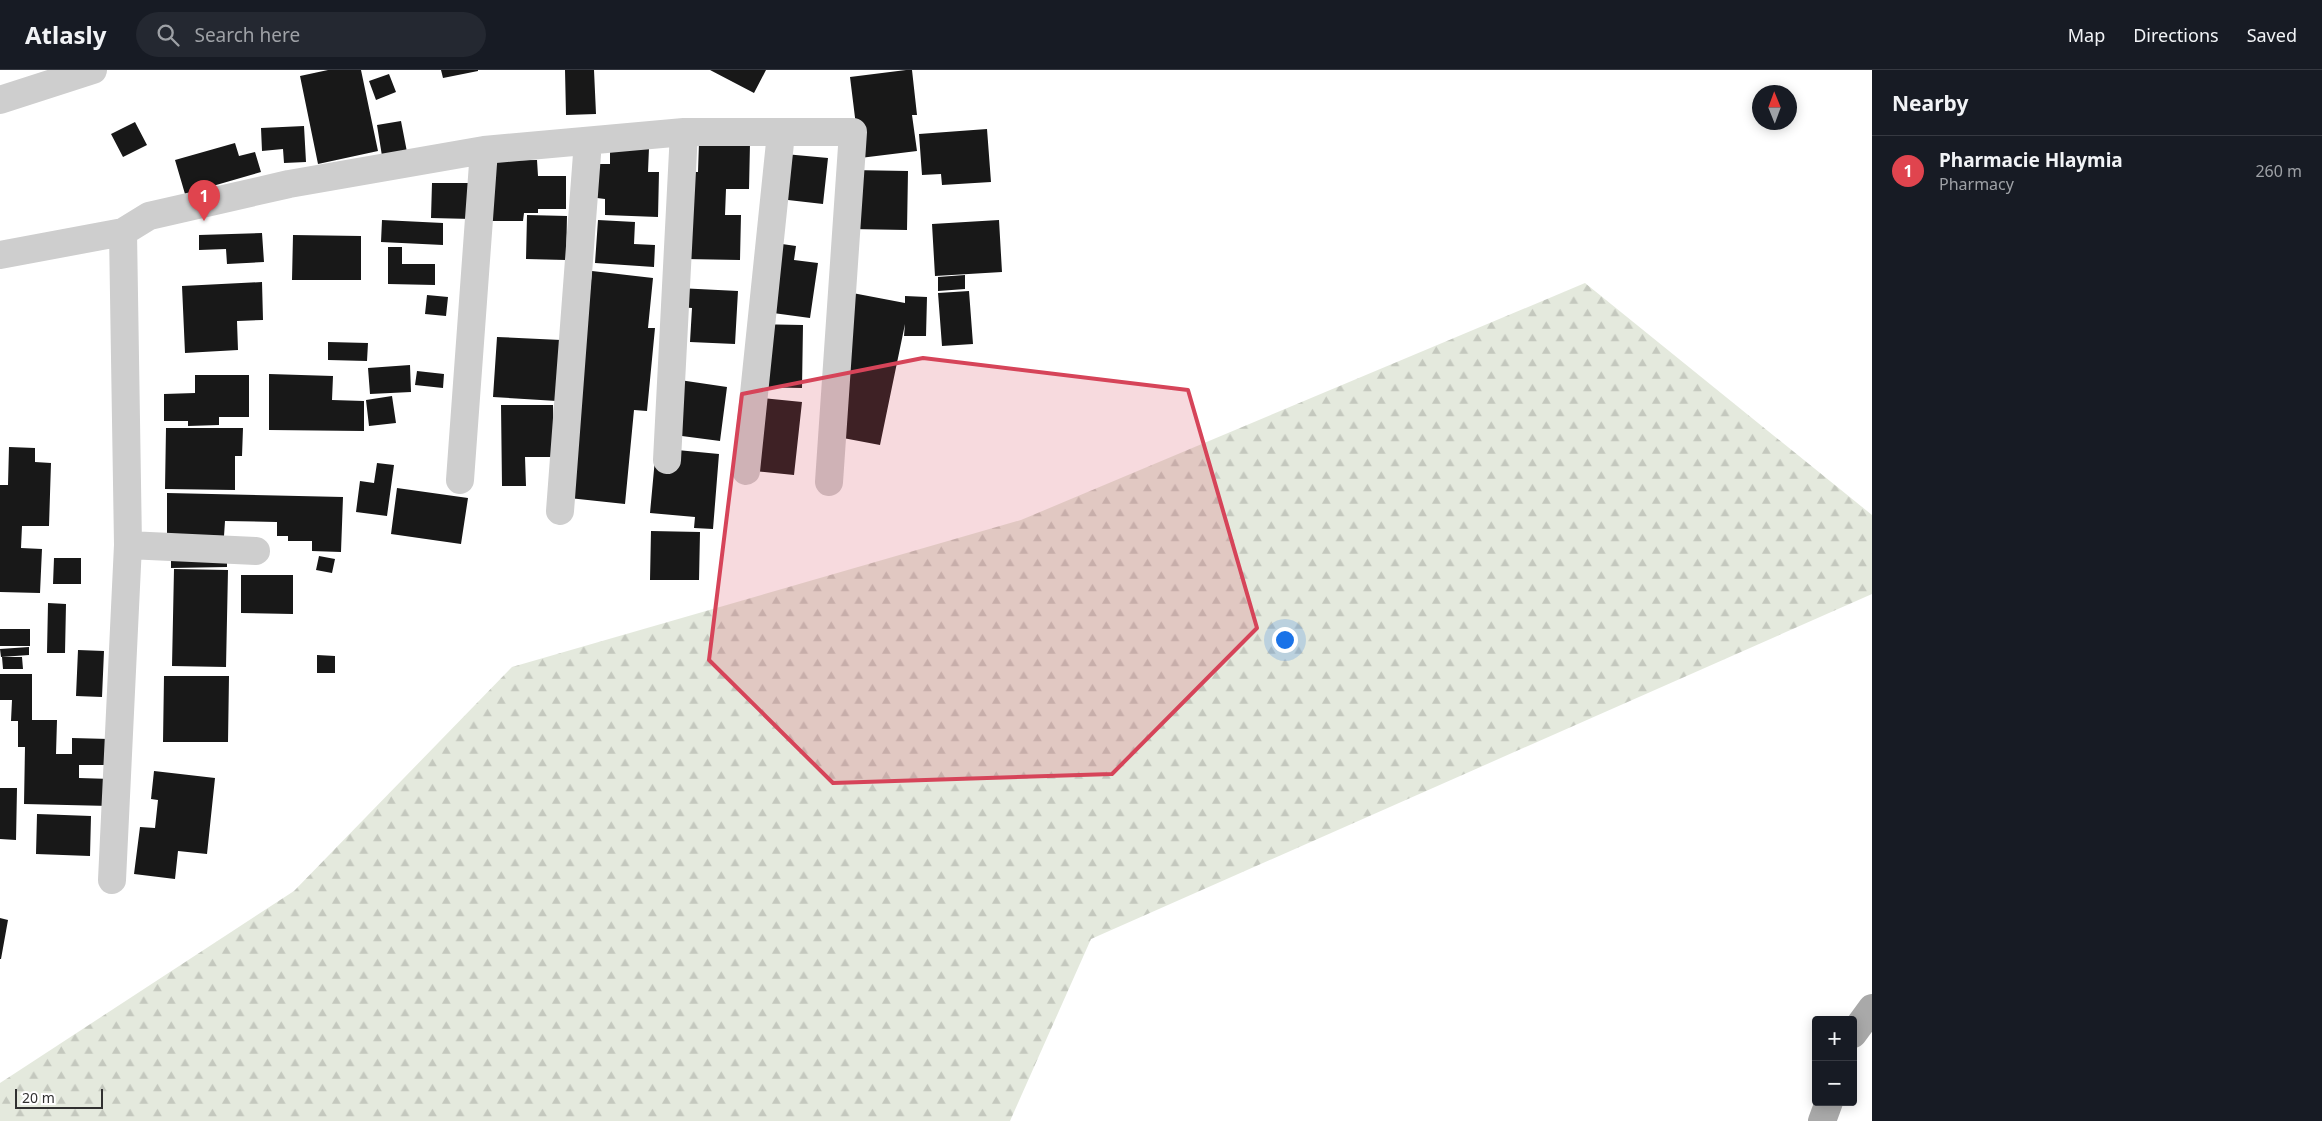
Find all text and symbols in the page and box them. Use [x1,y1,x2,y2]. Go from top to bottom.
search box [136,12,486,57]
text: Atlasly [25,18,106,51]
icon: search [154,21,182,49]
text: Search here [194,22,300,48]
text: Map [2068,23,2105,47]
text: Directions [2133,23,2219,47]
text: Saved [2247,23,2297,47]
north arrow [1752,85,1797,130]
text: Nearby [1892,89,1968,117]
text: Pharmacie Hlaymia [1939,147,2123,173]
text: 1 [1903,160,1913,182]
text: 260 m [2255,160,2302,182]
text: Pharmacy [1939,173,2014,195]
pin: 1 [188,180,220,221]
your location [1272,627,1298,653]
map controls [1812,1016,1857,1106]
button: + [1812,1016,1857,1061]
button: − [1812,1061,1857,1106]
scale bar [15,1086,102,1109]
text: 20 m [22,1088,55,1107]

